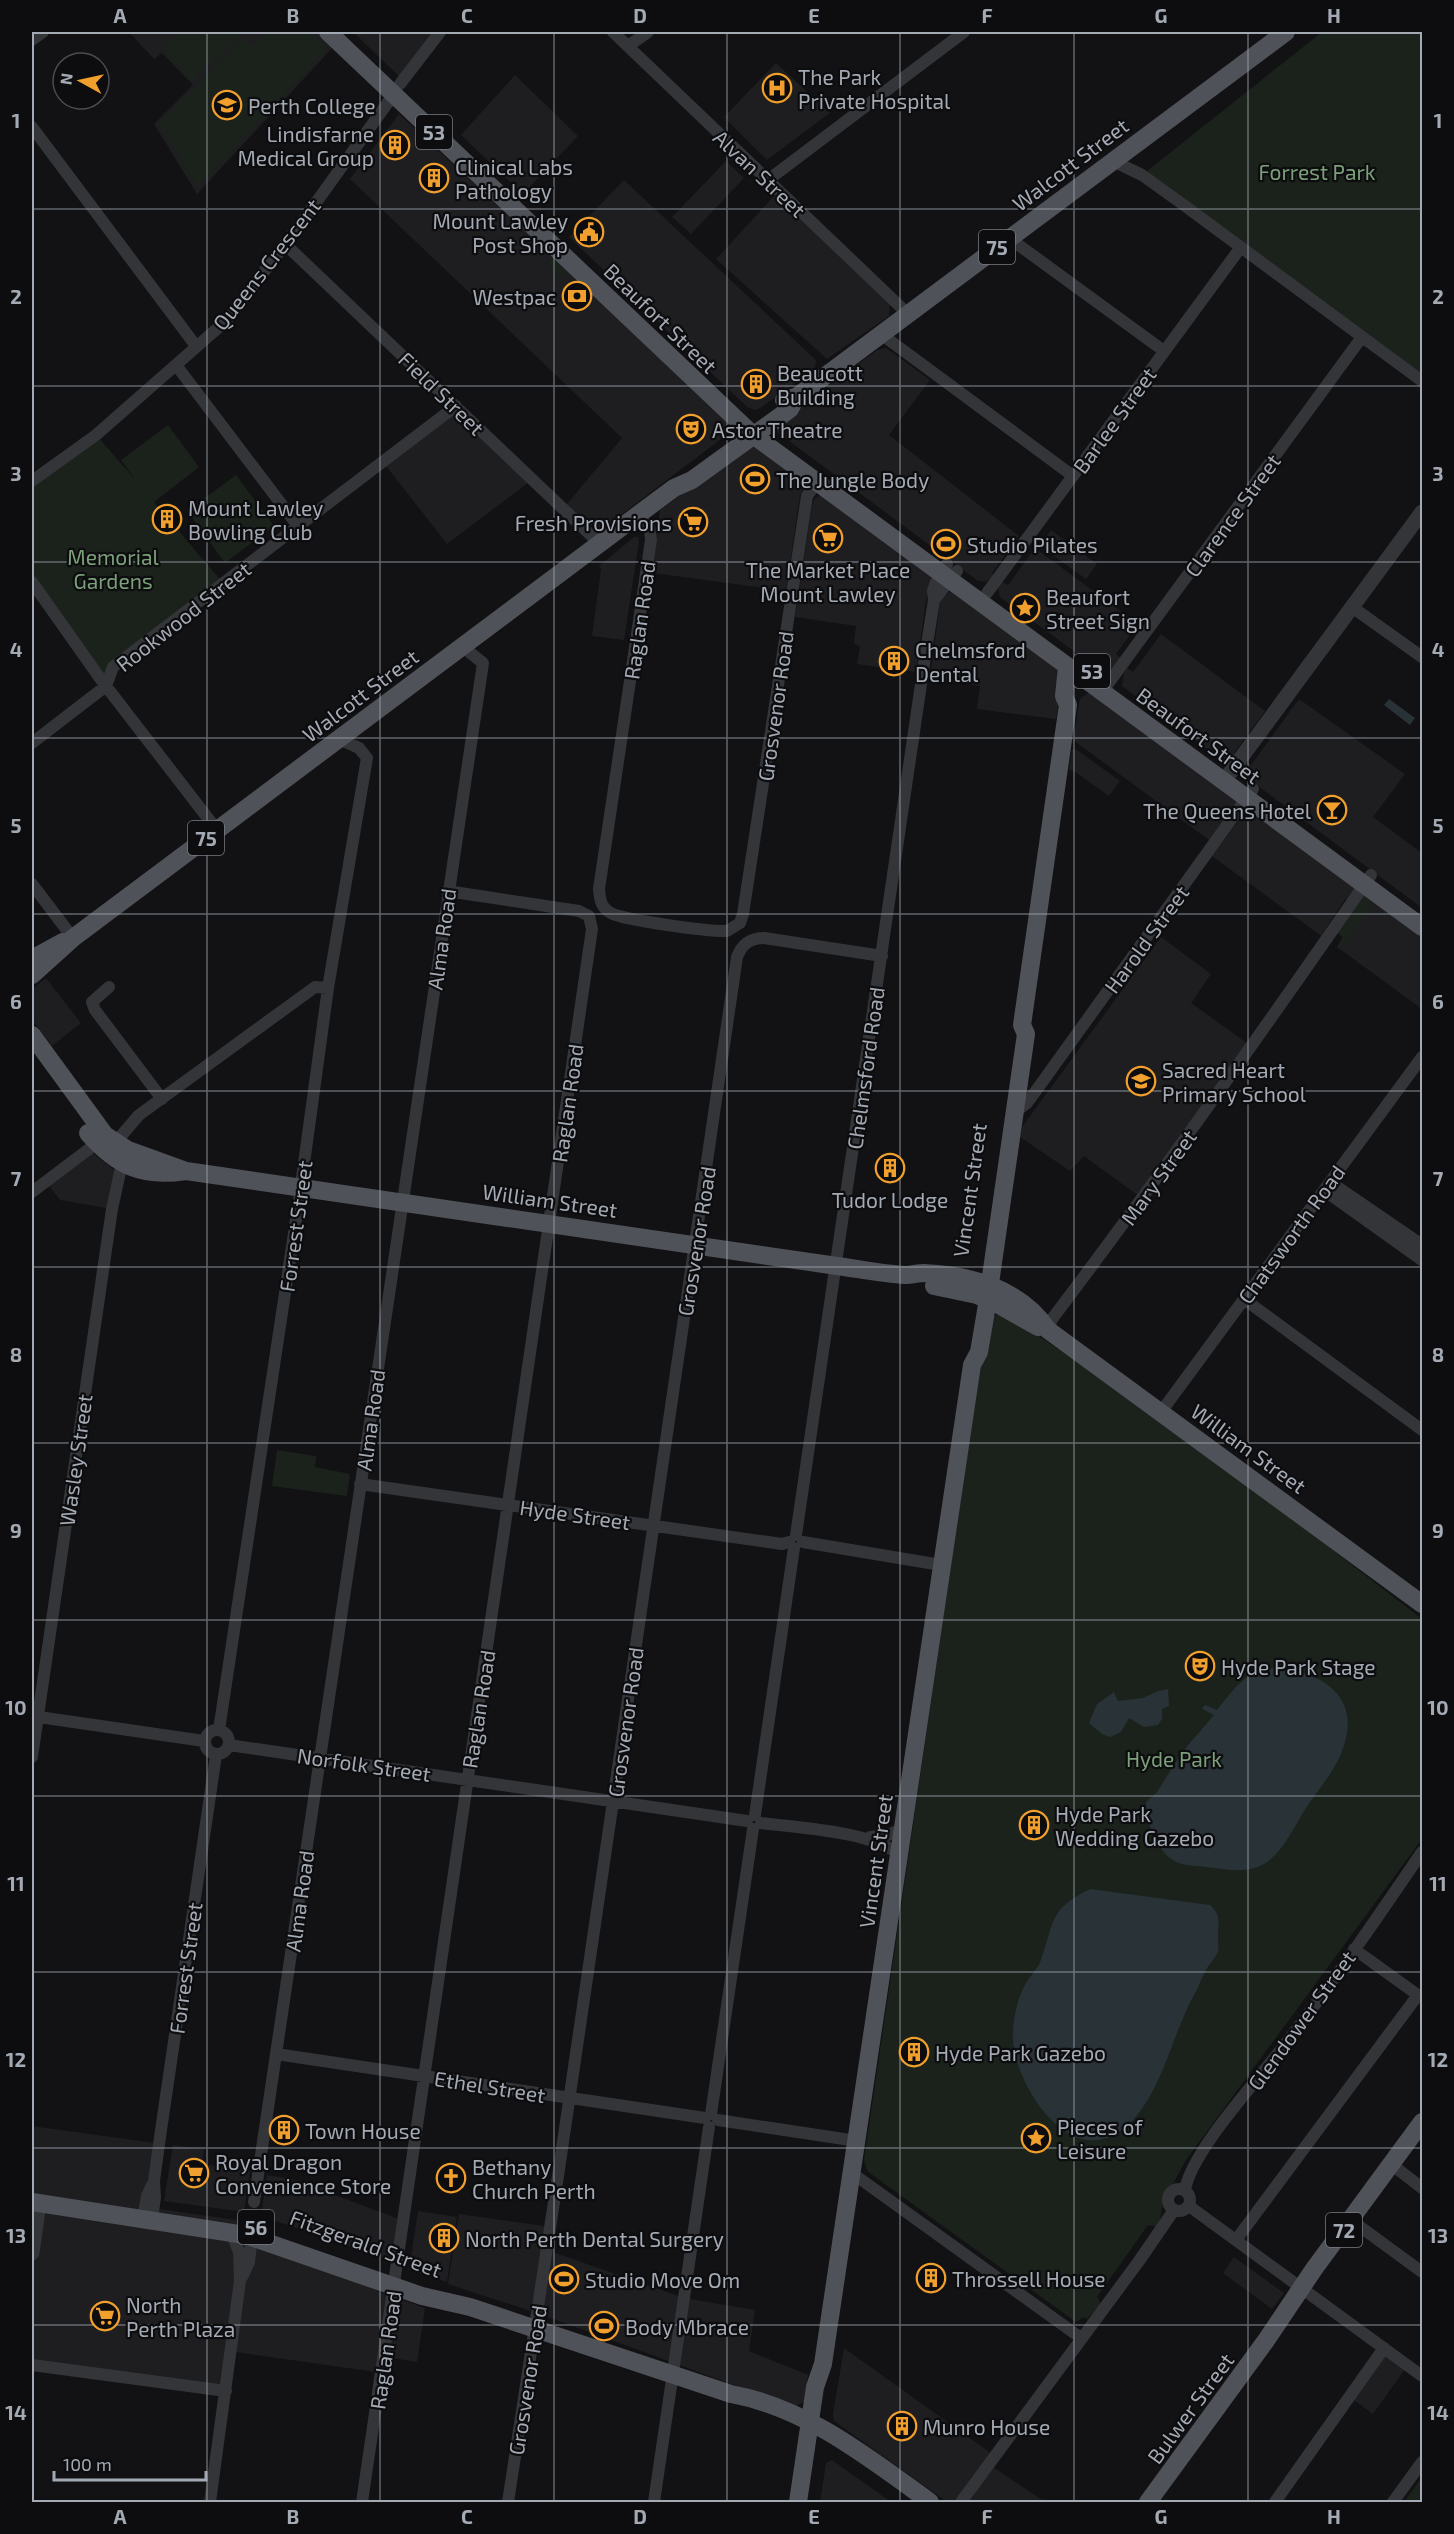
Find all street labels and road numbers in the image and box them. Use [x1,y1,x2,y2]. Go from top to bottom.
street label: Walcott Street [1007,112,1133,216]
road number: 53 [416,115,452,149]
street label: Alvan Street [709,124,811,222]
street label: Queens Crescent [207,193,326,335]
road number: 75 [979,230,1015,264]
street label: Beaufort Street [599,258,723,378]
street label: Field Street [394,346,490,440]
street label: Barlee Street [1067,362,1161,478]
street label: Clarence Street [1179,449,1285,581]
street label: Rookwood Street [111,556,255,676]
street label: Raglan Road [618,559,660,681]
street label: Grosvenor Road [752,629,798,783]
street label: Walcott Street [297,643,423,747]
road number: 53 [1074,654,1110,688]
street label: Beaufort Street [1132,682,1266,788]
road number: 75 [188,821,224,855]
street label: Harold Street [1099,880,1193,998]
street label: Alma Road [422,887,460,991]
street label: Chelmsford Road [841,985,889,1151]
street label: Raglan Road [546,1042,588,1164]
street label: Vincent Street [947,1122,991,1258]
street label: Mary Street [1115,1124,1201,1230]
street label: Forrest Street [273,1159,317,1293]
street label: Chatsworth Road [1232,1160,1350,1308]
street label: Grosvenor Road [672,1164,720,1318]
street label: William Street [481,1178,619,1222]
street label: Alma Road [351,1368,389,1472]
street label: Wasley Street [53,1392,97,1528]
street label: William Street [1187,1398,1311,1498]
street label: Hyde Street [518,1494,632,1534]
street label: Grosvenor Road [602,1645,648,1799]
street label: Raglan Road [456,1648,500,1770]
street label: Norfolk Street [296,1742,432,1786]
street label: Vincent Street [853,1793,897,1929]
street label: Alma Road [280,1849,318,1953]
street label: Forrest Street [163,1901,207,2035]
street label: Glendower Street [1242,1945,1360,2095]
street label: Ethel Street [433,2065,547,2107]
street label: Fitzgerald Street [287,2204,445,2282]
road number: 56 [238,2210,274,2244]
road number: 72 [1326,2213,1362,2247]
street label: Raglan Road [364,2289,406,2411]
street label: Grosvenor Road [503,2303,551,2457]
street label: Bulwer Street [1142,2348,1238,2468]

